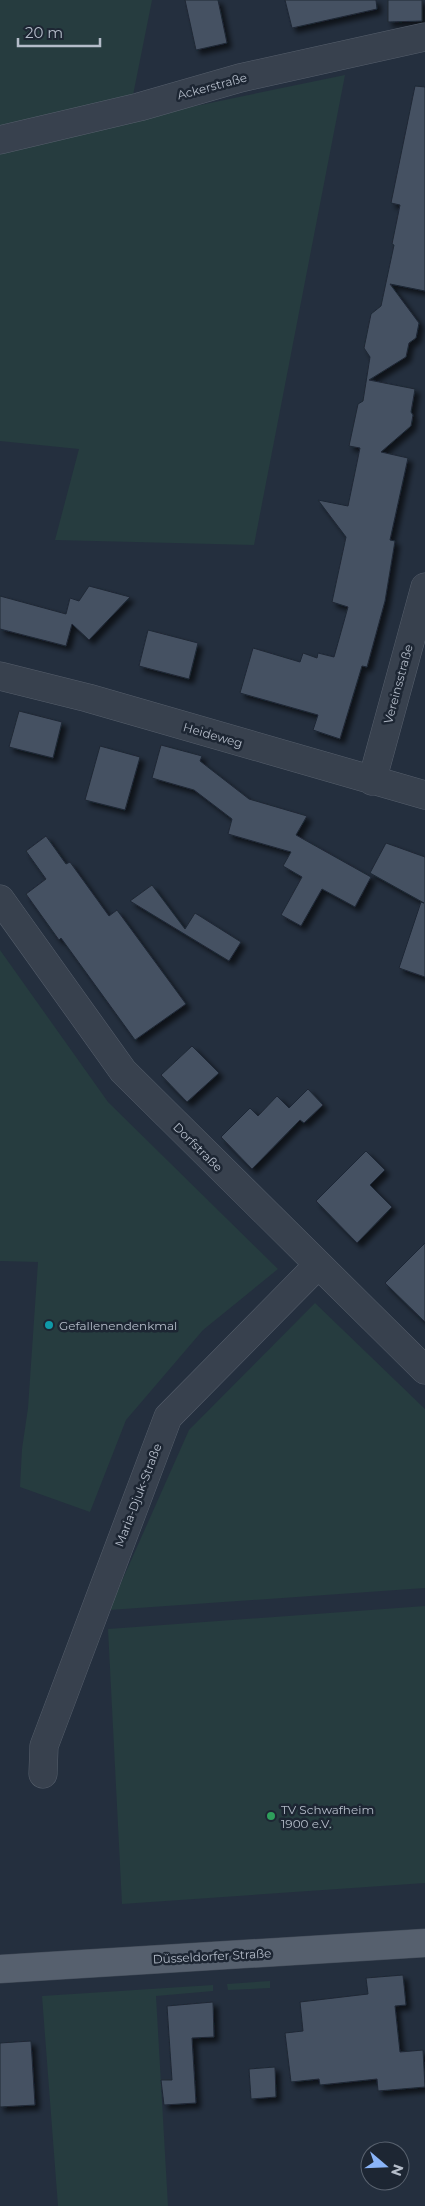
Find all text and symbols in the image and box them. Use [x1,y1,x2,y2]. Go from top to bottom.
scale bar [18,15,100,47]
text: 20 m [25,23,63,42]
street label: Ackerstraße [175,69,249,103]
street label: Vereinsstraße [380,643,416,725]
street label: Heideweg [181,719,245,751]
street label: Dorfstraße [170,1119,226,1175]
place label: Gefallenendenkmal [59,1318,177,1333]
marker: Gefallenendenkmal [43,1319,55,1331]
street label: Maria-Djuk-Straße [111,1441,165,1549]
place label: TV Schwafheim 1900 e.V. [281,1802,374,1831]
marker: TV Schwafheim 1900 e.V. [265,1810,277,1822]
street label: Düsseldorfer Straße [152,1945,272,1967]
north arrow [360,2141,410,2191]
text: N [387,2162,408,2179]

